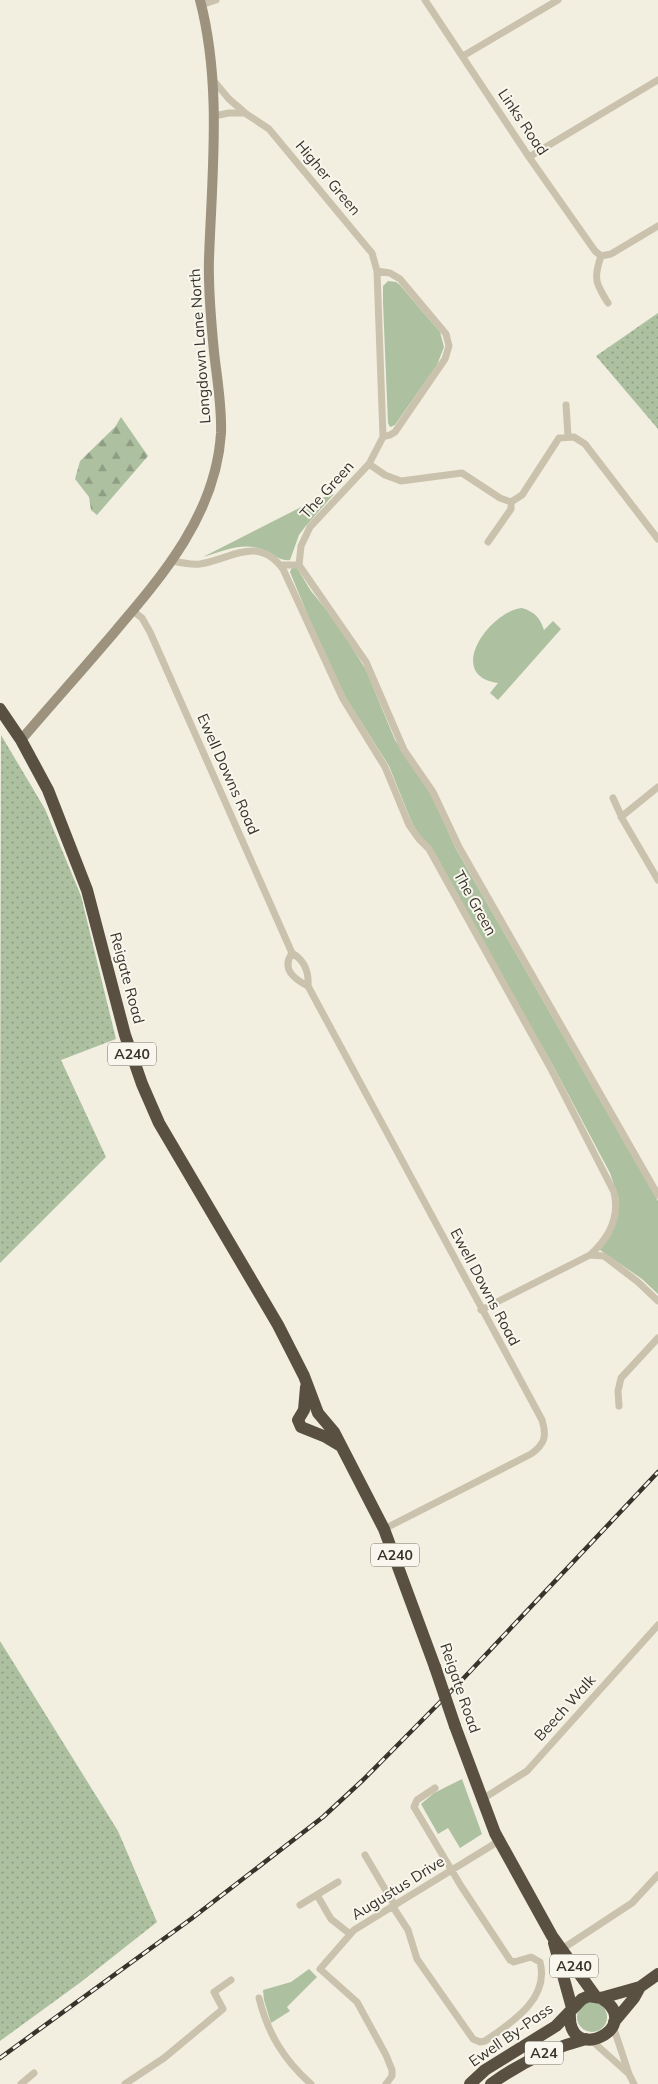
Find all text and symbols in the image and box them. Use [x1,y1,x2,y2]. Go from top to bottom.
street label: Links Road [494,85,553,159]
street label: Higher Green [292,136,365,219]
street label: Longdown Lane North [185,268,214,424]
street label: The Green [296,457,358,523]
street label: Ewell Downs Road [193,710,264,837]
street label: The Green [450,867,501,939]
street label: Reigate Road [106,930,149,1026]
road number: A240 [108,1042,156,1066]
street label: Ewell Downs Road [446,1225,524,1349]
road number: A240 [371,1544,419,1566]
street label: Reigate Road [436,1640,485,1735]
street label: Beech Walk [530,1670,600,1745]
street label: Augustus Drive [348,1851,448,1924]
road number: A240 [550,1954,598,1978]
street label: Ewell By-Pass [465,1999,556,2071]
road number: A24 [525,2042,563,2064]

